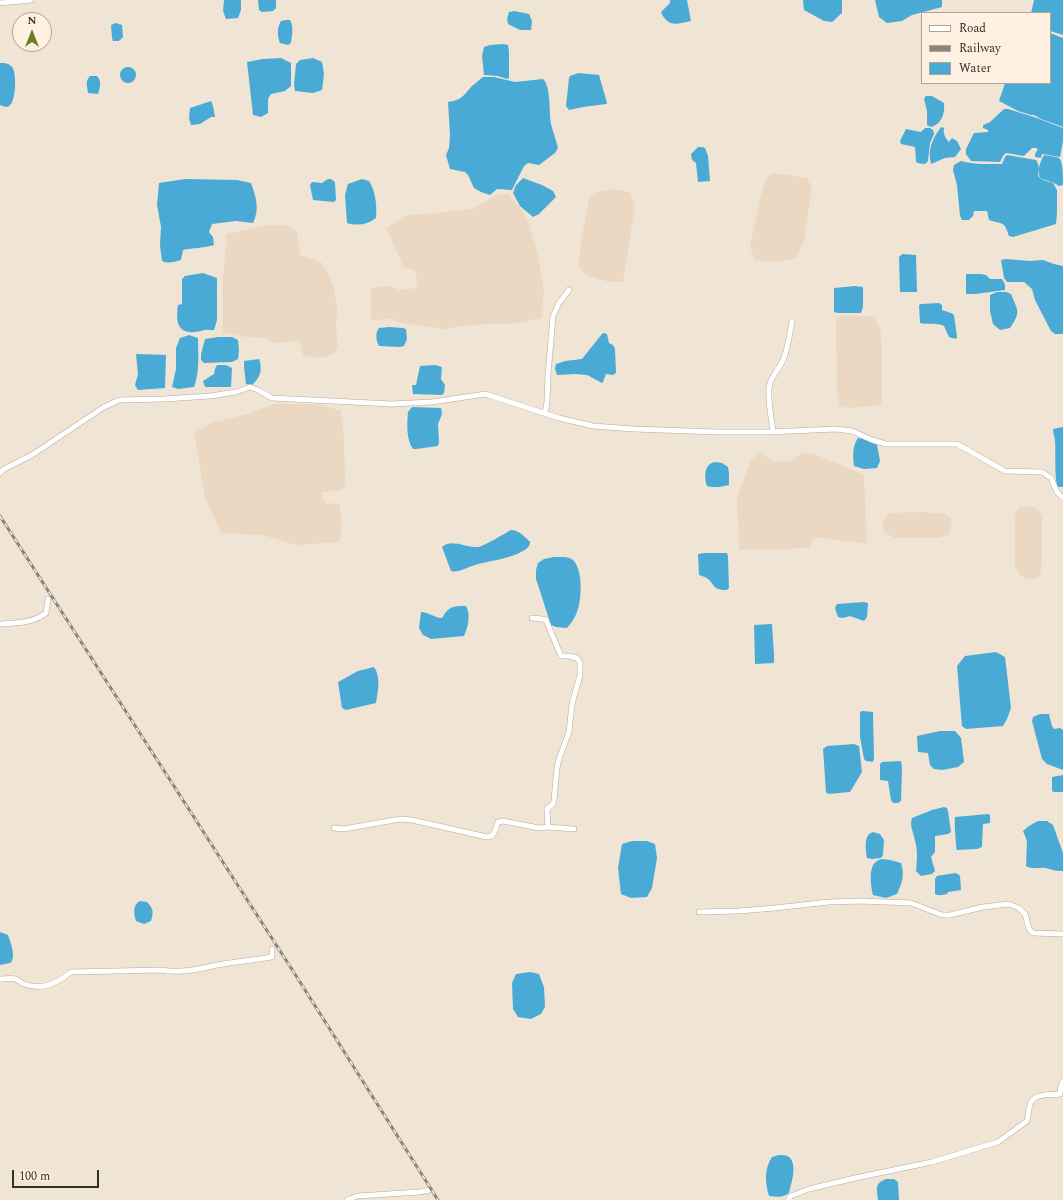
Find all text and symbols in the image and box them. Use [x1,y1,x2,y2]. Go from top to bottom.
north arrow [12,12,52,52]
text: N [28,12,36,29]
legend [921,12,1051,84]
text: Road [959,19,986,38]
text: Railway [959,39,1001,58]
text: Water [959,59,991,78]
scale bar [14,1162,101,1188]
text: 100 m [19,1167,50,1186]

